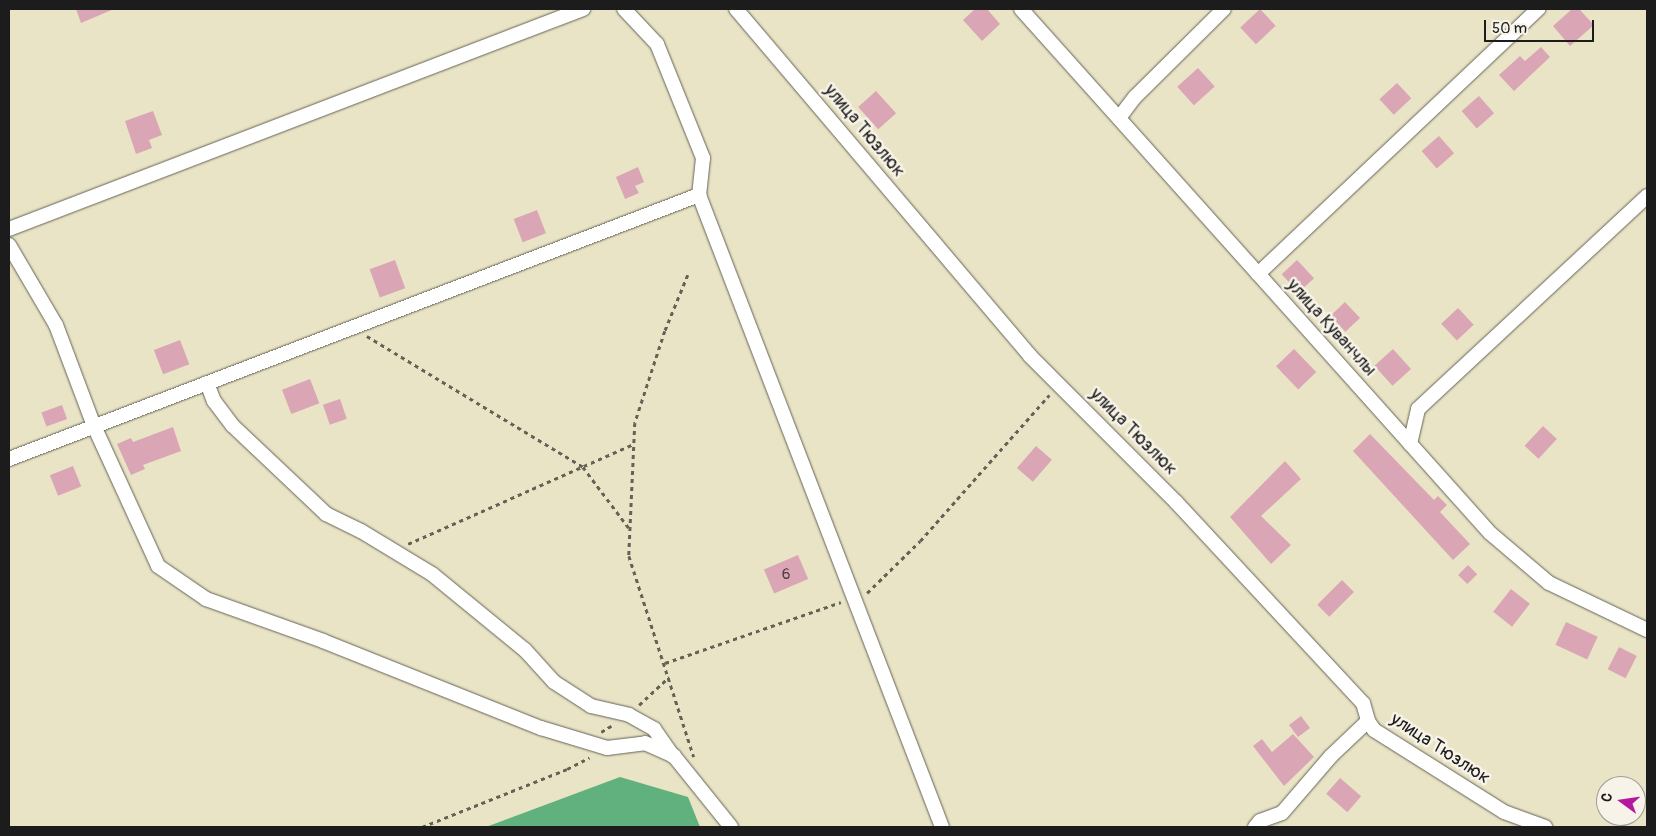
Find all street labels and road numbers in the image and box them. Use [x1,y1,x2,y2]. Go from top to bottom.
street label: улица Тюзлюк [819,80,909,182]
street label: улица Куванчлы [1282,275,1380,381]
street label: улица Тюзлюк [1085,384,1181,480]
street label: улица Тюзлюк [1386,709,1494,789]

